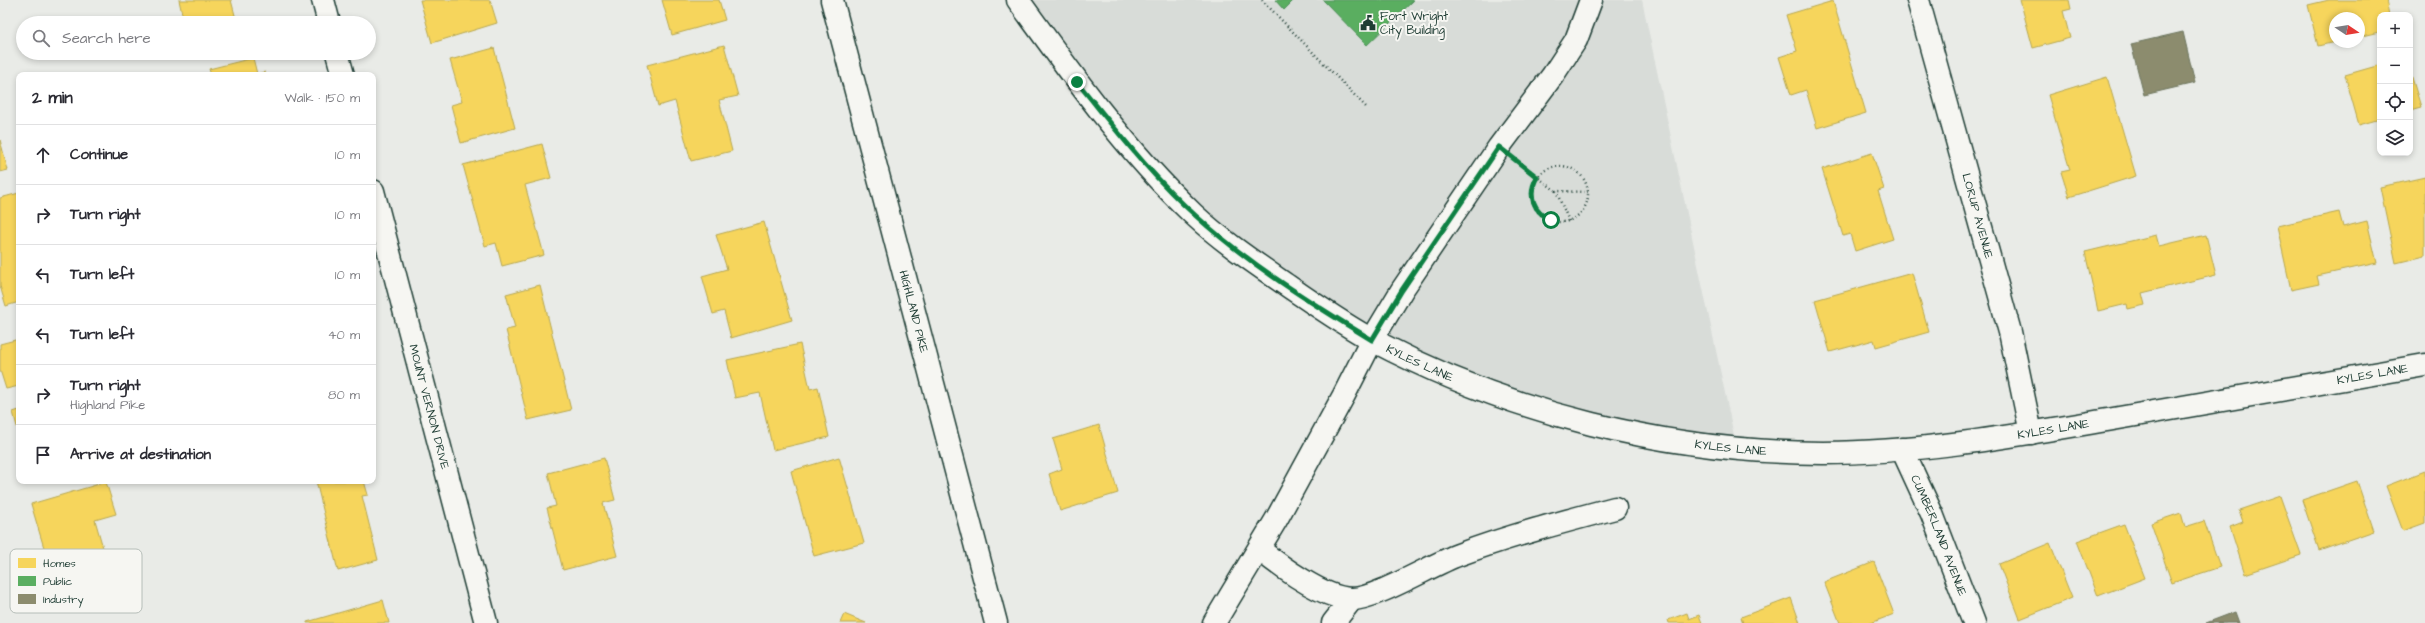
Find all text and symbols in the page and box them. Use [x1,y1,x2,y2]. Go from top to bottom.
place label: Fort Wright City Building [1380,8,1448,40]
north arrow [2329,12,2365,48]
map controls [2377,12,2413,156]
button: + [2377,12,2413,48]
public building icon: Fort Wright City Building [1359,14,1377,32]
search box [16,16,376,60]
icon: search [30,27,52,49]
text: Search here [62,28,151,49]
button: − [2377,48,2413,84]
route end [1068,73,1086,91]
button: locate [2377,84,2413,120]
text: 2 min [32,86,73,110]
text: Walk · 150 m [285,89,360,107]
button: layers [2377,120,2413,156]
icon: ahead [32,144,54,166]
text: Continue [70,144,128,165]
text: 10 m [335,146,360,164]
street label: LORUP AVENUE [1957,171,1997,261]
icon: right [32,204,54,226]
text: Turn right [70,204,141,225]
text: 10 m [335,206,360,224]
route start [1542,211,1560,229]
icon: left [32,264,54,286]
text: Turn left [70,264,134,285]
text: 10 m [335,266,360,284]
street label: HIGHLAND PIKE [894,268,932,355]
icon: left [32,324,54,346]
text: Turn left [70,324,134,345]
text: 40 m [328,326,360,344]
street label: KYLES LANE [1383,341,1456,386]
street label: MOUNT VERNON DRIVE [404,343,453,471]
street label: KYLES LANE [2335,360,2409,389]
text: Turn right [70,375,141,396]
icon: right [32,384,54,406]
text: 80 m [328,386,360,404]
text: Highland Pike [70,396,145,414]
street label: KYLES LANE [2016,415,2090,444]
street label: KYLES LANE [1694,436,1767,460]
icon: arrive [32,444,54,466]
text: Arrive at destination [70,444,211,465]
street label: CUMBERLAND AVENUE [1906,472,1971,598]
legend [10,549,142,613]
text: Homes [43,556,76,571]
text: Public [43,574,72,589]
text: Industry [43,592,83,608]

